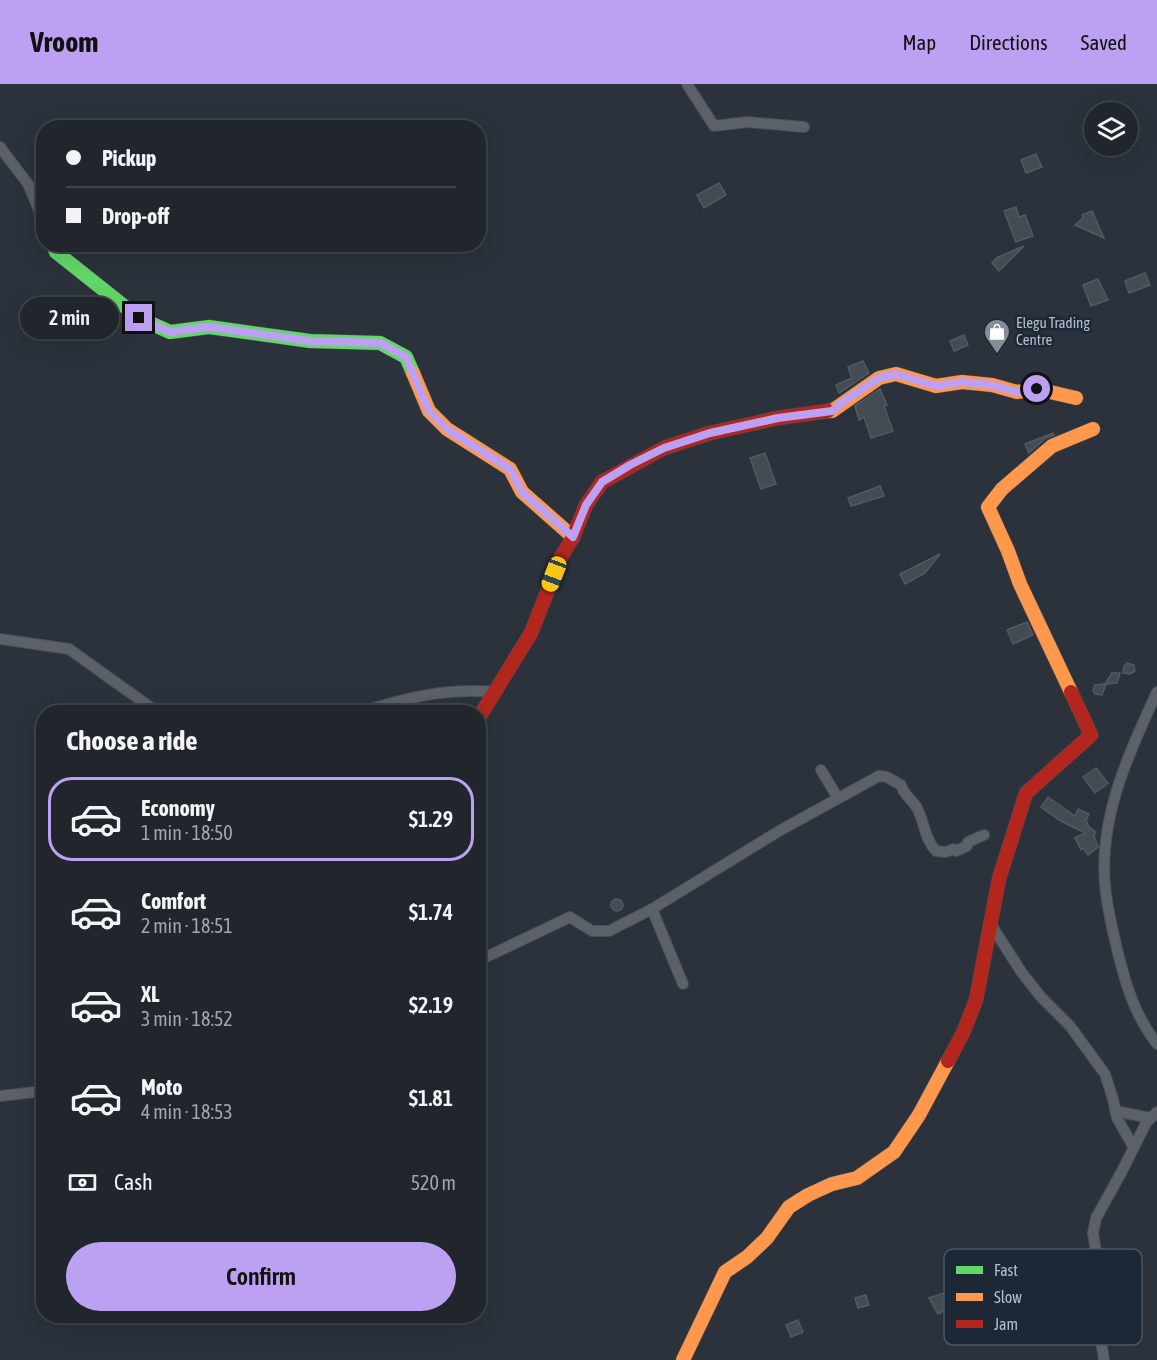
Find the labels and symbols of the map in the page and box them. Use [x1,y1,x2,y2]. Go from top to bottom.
callout: 2 min [19,297,118,339]
route end [125,304,152,331]
place label: Elegu Trading Centre [1016,314,1090,348]
shop icon: Elegu Trading Centre [982,317,1012,355]
route start [1023,375,1050,402]
car [539,554,569,594]
legend [944,1249,1142,1345]
text: Fast [994,1261,1018,1279]
text: Slow [994,1288,1022,1306]
text: Jam [994,1315,1018,1333]

